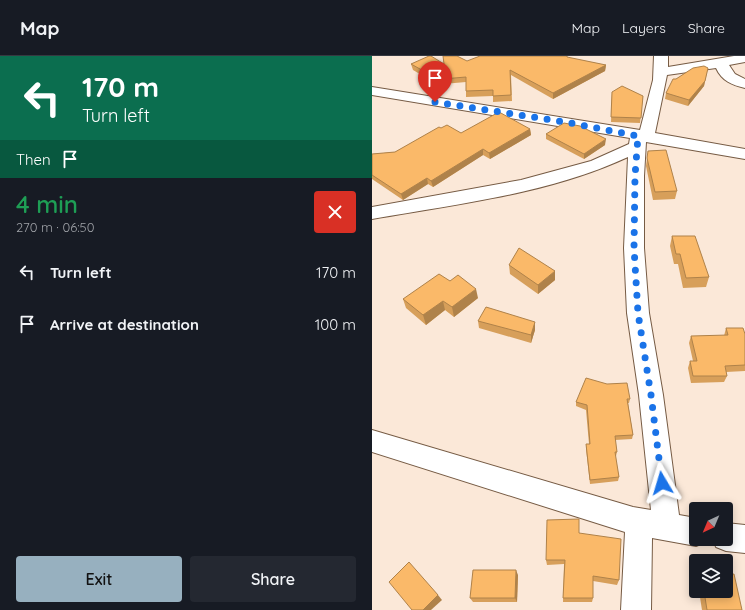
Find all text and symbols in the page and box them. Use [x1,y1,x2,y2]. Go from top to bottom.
text: Map [20,16,59,40]
text: Map [571,19,600,37]
text: Layers [622,19,666,37]
text: Share [688,19,725,37]
pin [418,61,452,102]
icon: arrive [424,67,446,89]
text: 170 m [82,69,159,104]
icon: left [16,72,68,124]
text: Turn left [82,104,150,127]
icon: arrive [59,148,81,170]
text: Then [16,150,51,169]
text: 4 min [16,189,78,219]
button: close [314,191,356,233]
text: 270 m · 06:50 [16,219,94,235]
icon: left [16,261,38,283]
text: Turn left [50,263,112,282]
text: 170 m [316,263,356,282]
icon: arrive [16,313,38,335]
text: Arrive at destination [50,315,199,334]
text: 100 m [315,315,356,334]
position arrow [641,462,683,504]
north arrow [689,502,733,546]
map controls [689,502,733,598]
button: layers [689,554,733,598]
button: Exit [16,556,182,602]
button: Share [190,556,356,602]

